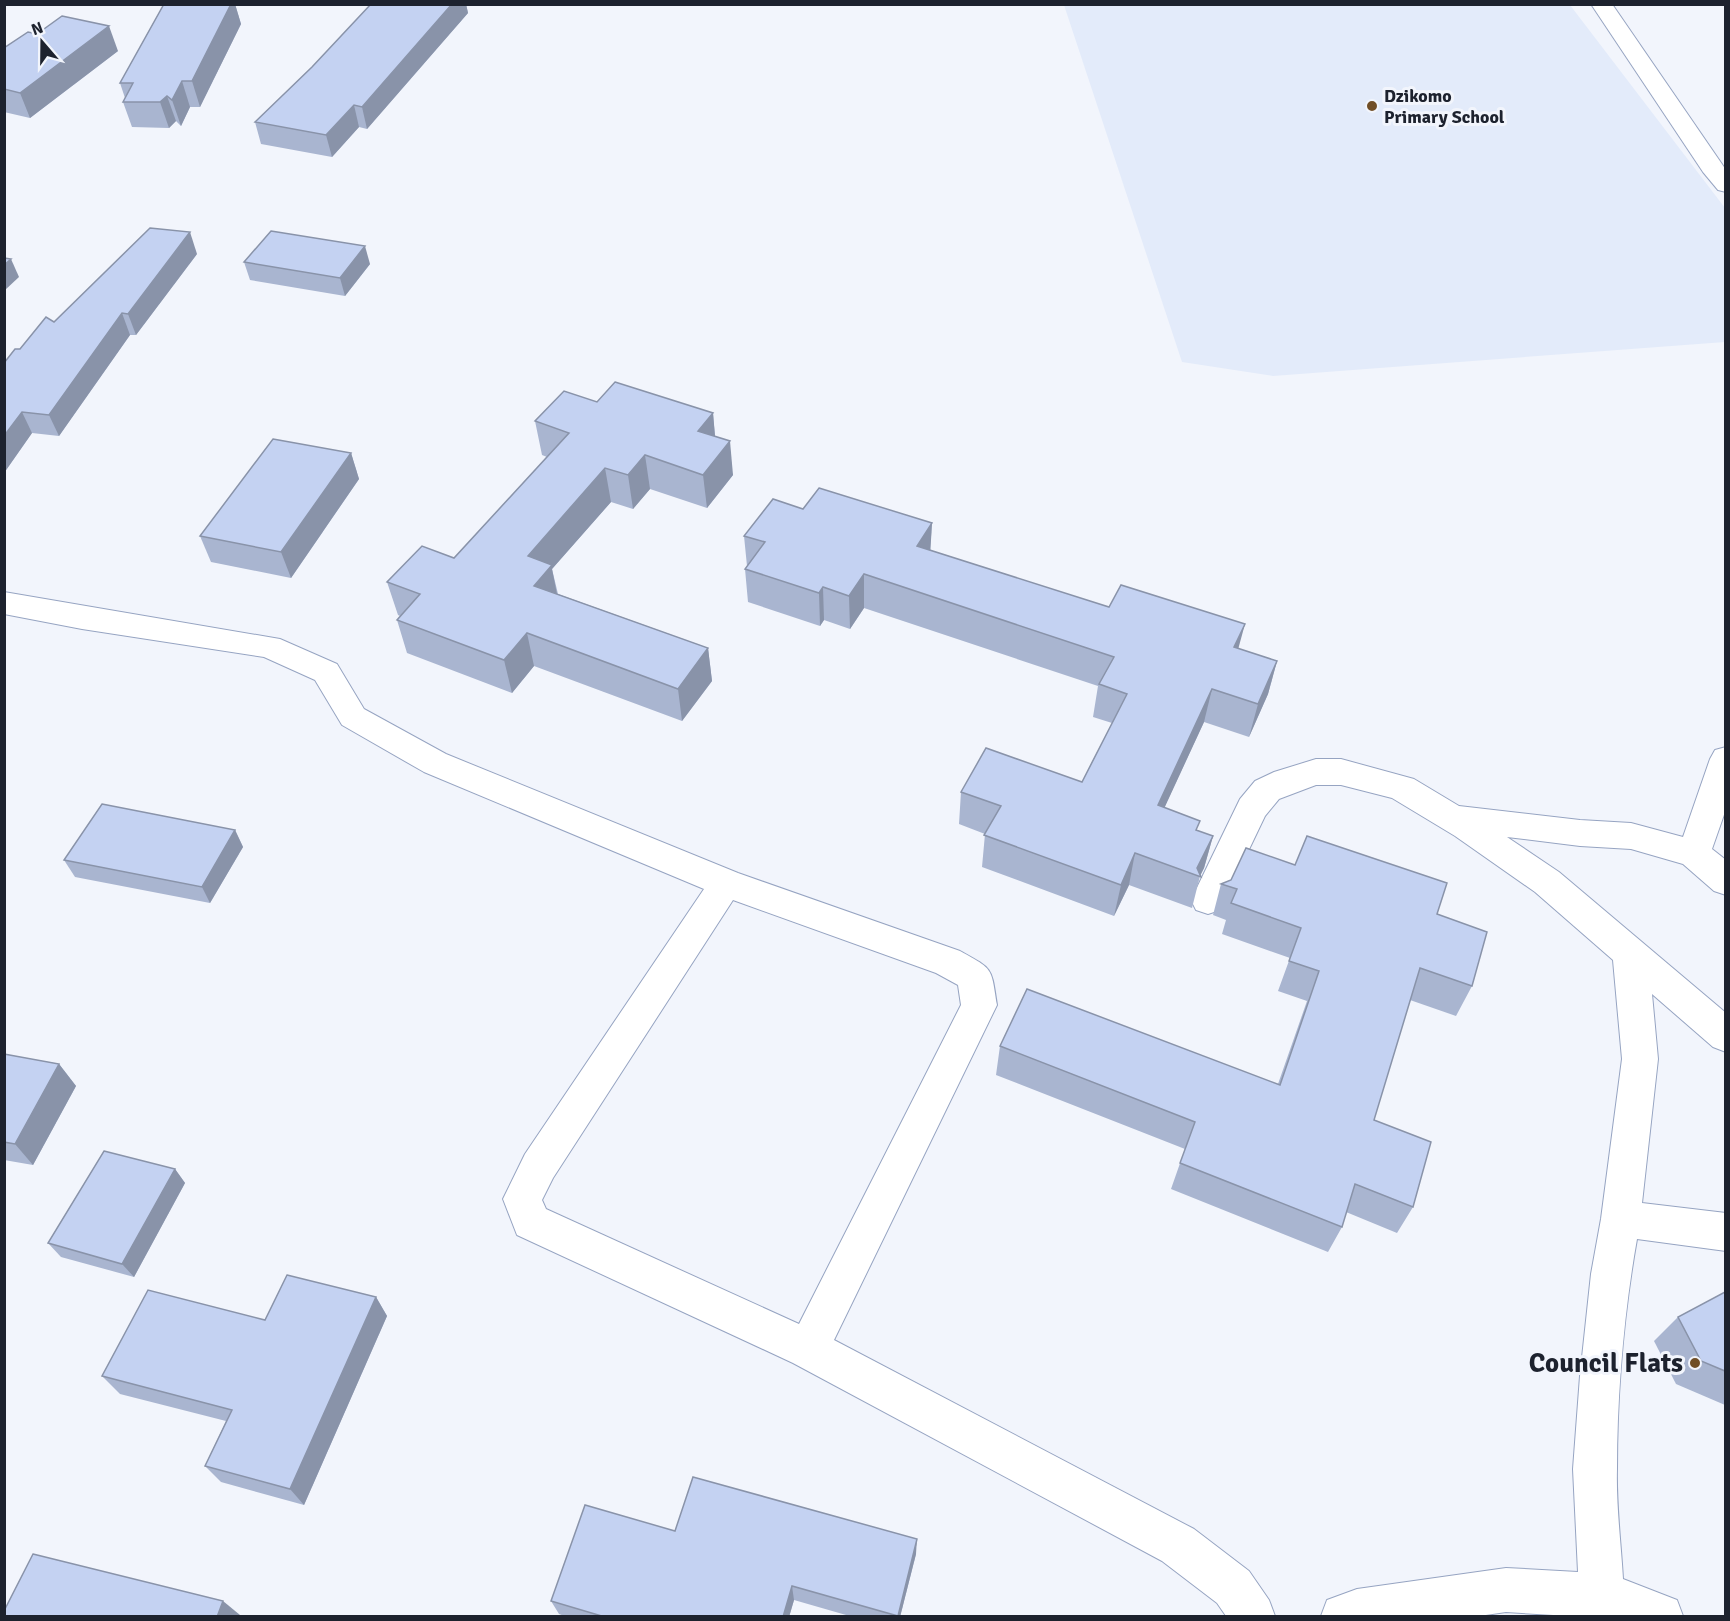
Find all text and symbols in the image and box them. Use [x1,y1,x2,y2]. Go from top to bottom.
north arrow [12,12,72,72]
text: N [29,18,46,40]
place label: Dzikomo Primary School [1384,85,1505,128]
marker: Dzikomo Primary School [1365,99,1379,113]
place label: Council Flats [1529,1347,1683,1380]
marker: Council Flats [1688,1356,1702,1370]

